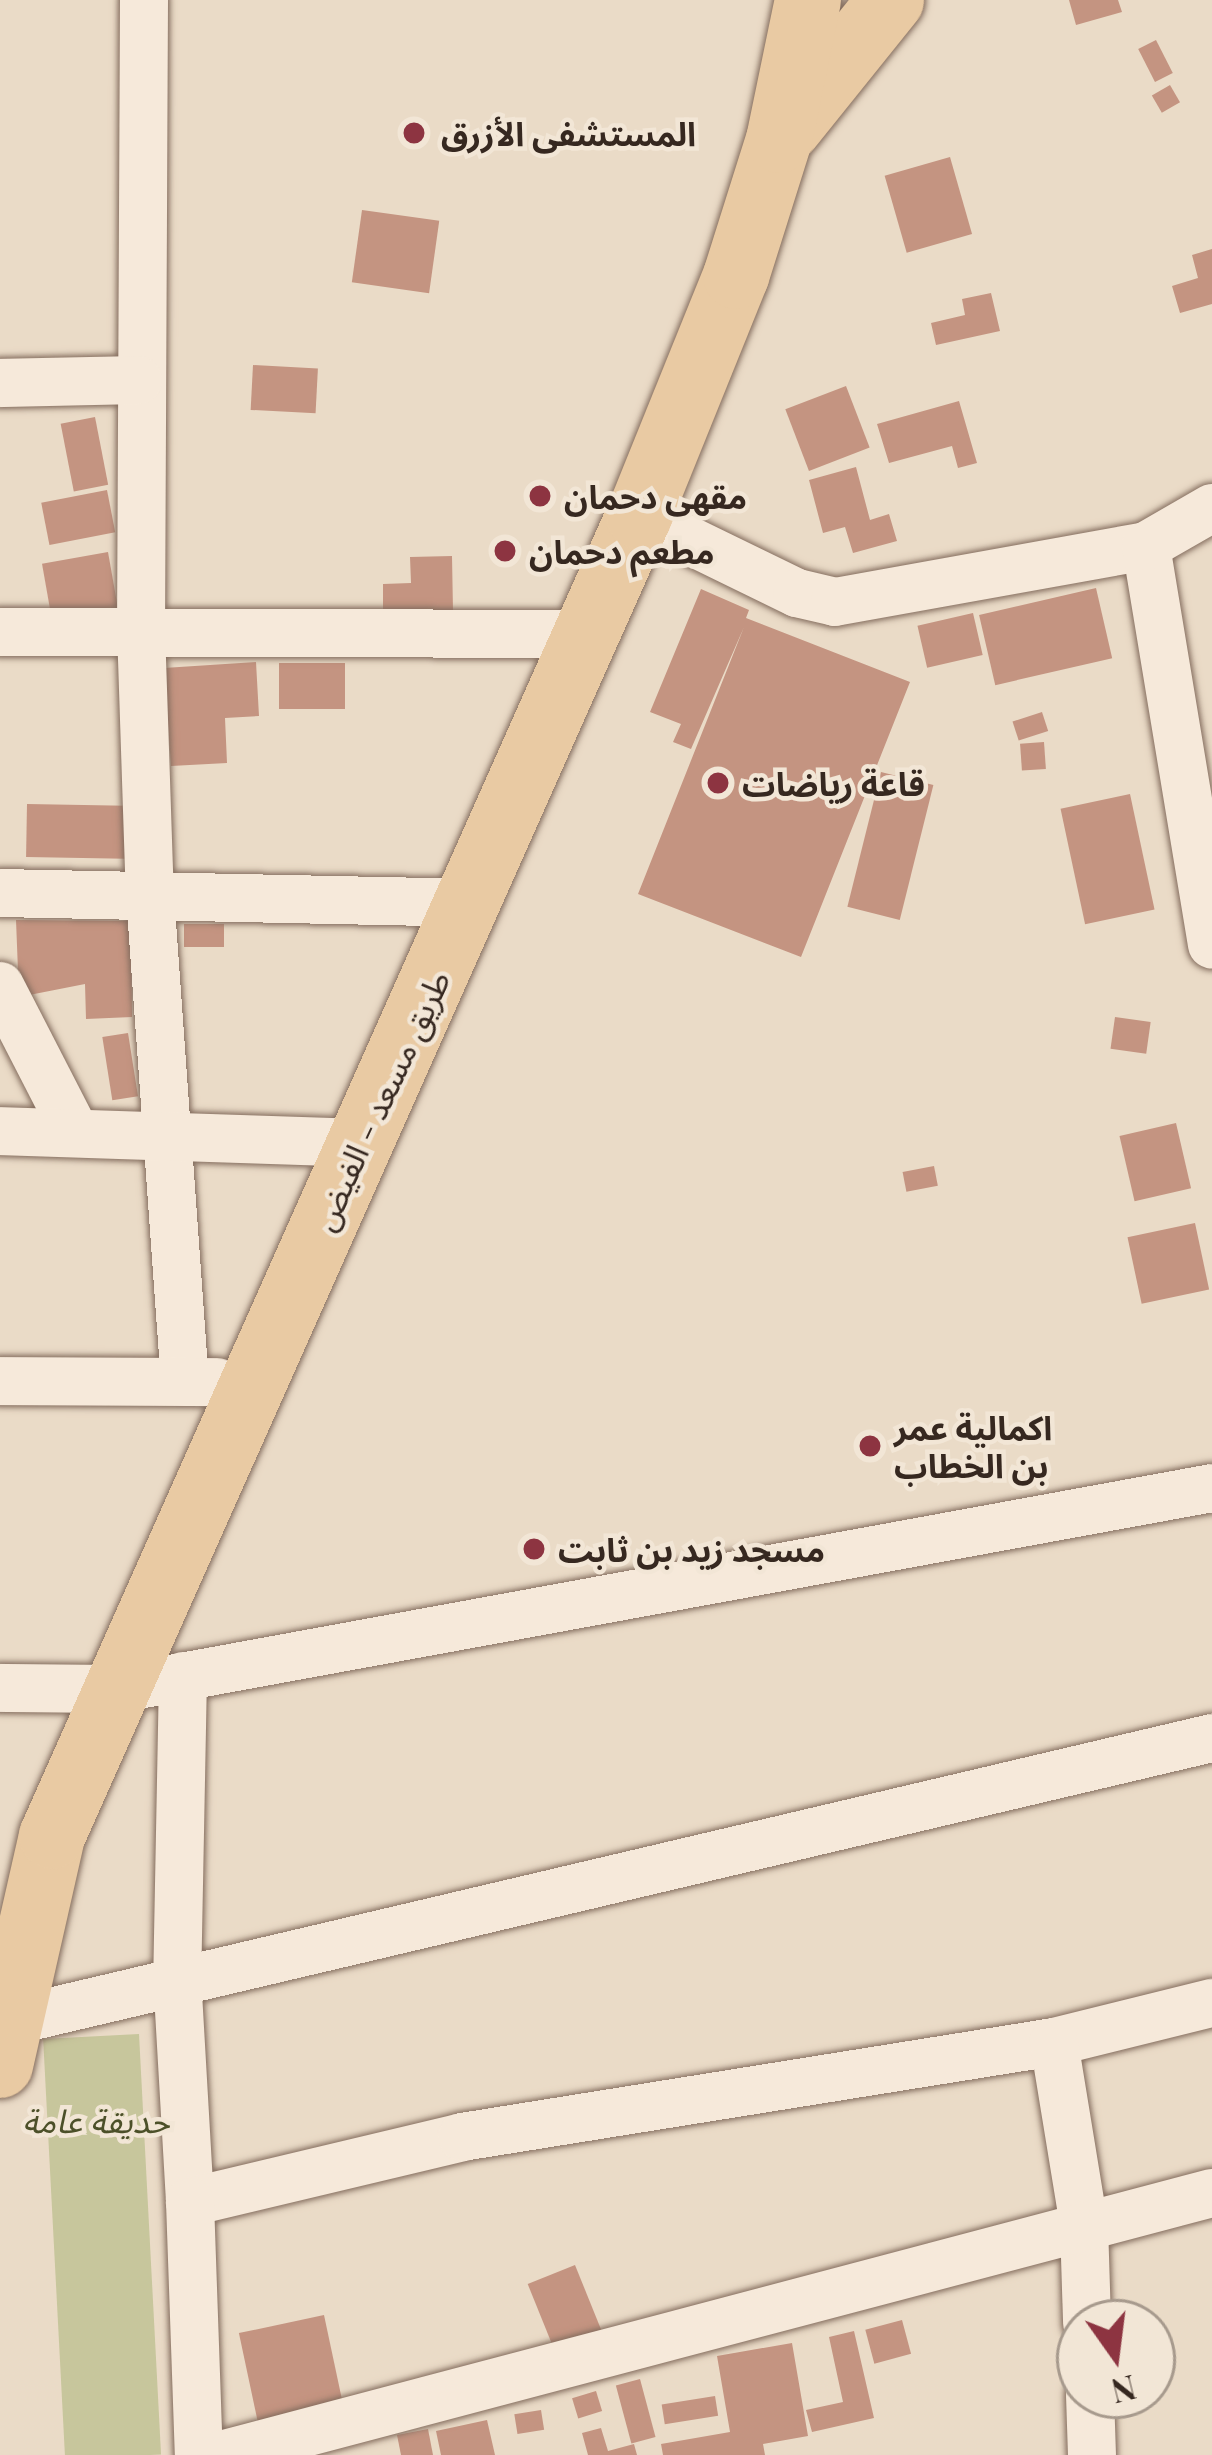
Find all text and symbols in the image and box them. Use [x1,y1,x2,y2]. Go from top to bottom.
place label: المستشفى الأزرق [441,113,696,153]
marker: المستشفى الأزرق [398,117,430,149]
place label: مقهى دحمان [564,476,747,516]
marker: مقهى دحمان [527,483,553,509]
place label: مطعم دحمان [529,531,714,571]
marker: مطعم دحمان [492,538,518,564]
place label: قاعة رياضات [742,763,925,803]
marker: قاعة رياضات [705,770,731,796]
street label: طريق مسعد - الفيض [302,964,458,1236]
place label: اكمالية عمر بن الخطاب [894,1407,1052,1485]
marker: اكمالية عمر بن الخطاب [857,1433,883,1459]
place label: مسجد زيد بن ثابت [558,1529,825,1569]
marker: مسجد زيد بن ثابت [521,1536,547,1562]
park label: حديقة عامة [22,2100,170,2140]
north arrow [1056,2299,1176,2419]
text: N [1107,2367,1141,2415]

